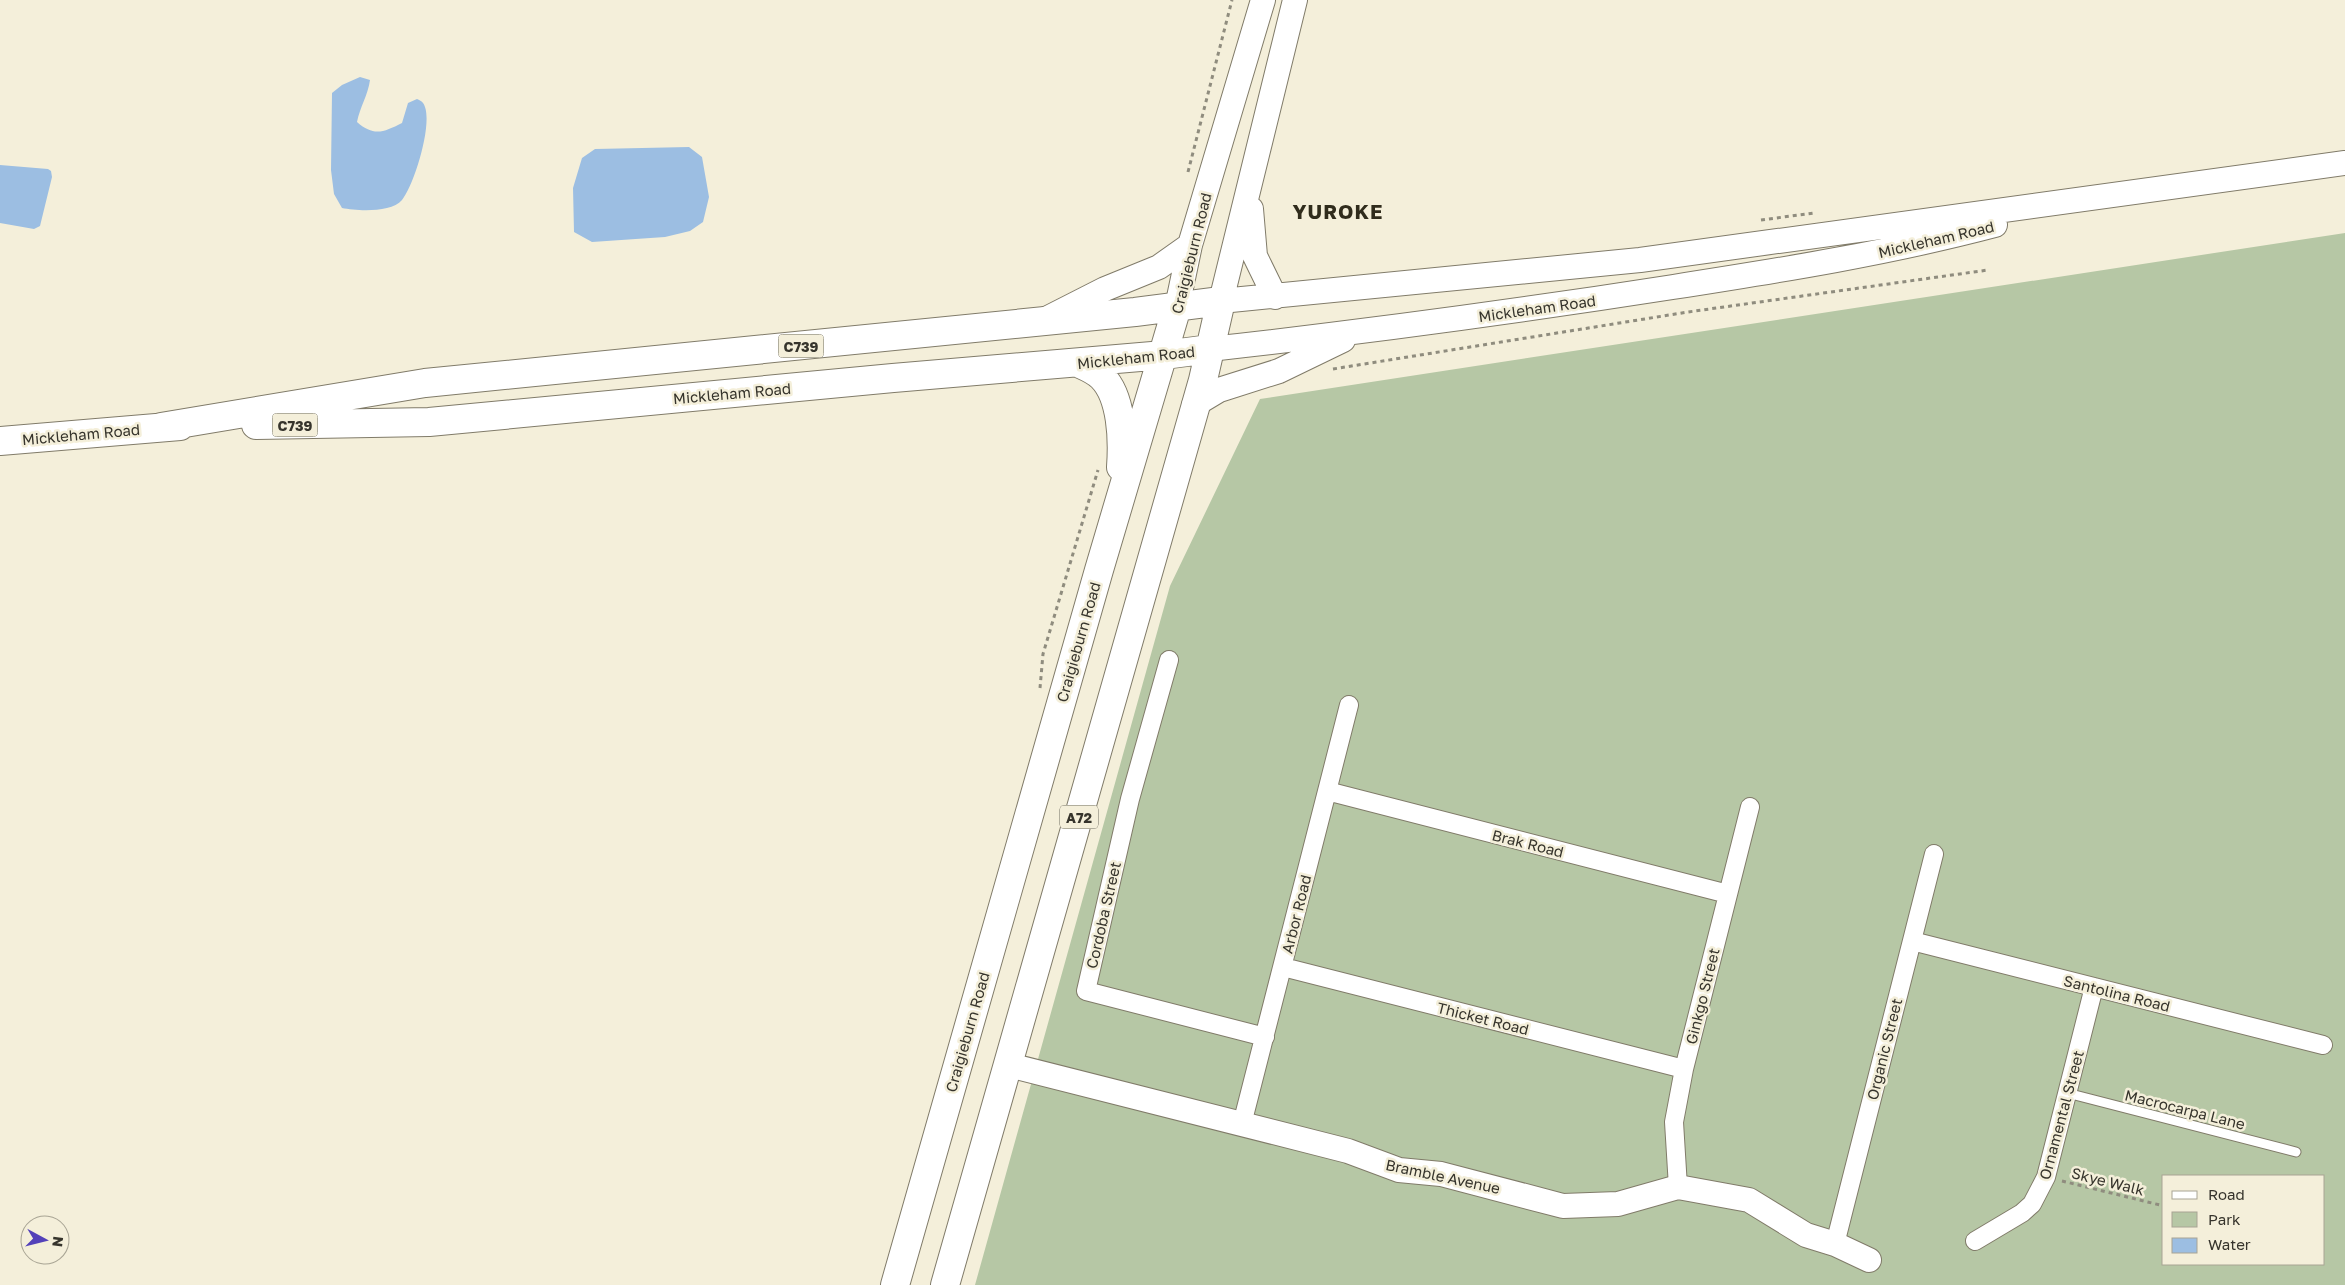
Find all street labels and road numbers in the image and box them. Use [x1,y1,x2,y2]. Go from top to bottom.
street label: Craigieburn Road [1167,191,1215,315]
street label: Mickleham Road [1876,217,1996,261]
street label: Mickleham Road [1477,291,1597,325]
road number: C739 [778,334,824,358]
street label: Mickleham Road [1076,342,1196,372]
street label: Mickleham Road [672,379,792,407]
road number: C739 [272,414,318,436]
street label: Mickleham Road [21,420,141,448]
street label: Craigieburn Road [1052,580,1104,704]
road number: A72 [1060,806,1098,829]
street label: Brak Road [1490,825,1566,861]
street label: Cordoba Street [1082,860,1124,970]
street label: Arbor Road [1278,873,1314,955]
street label: Ginkgo Street [1681,946,1723,1046]
street label: Craigieburn Road [941,970,993,1094]
street label: Santolina Road [2062,971,2172,1015]
street label: Organic Street [1863,996,1905,1102]
street label: Thicket Road [1435,998,1531,1038]
street label: Ornamental Street [2035,1048,2087,1182]
street label: Macrocarpa Lane [2123,1085,2247,1133]
street label: Bramble Avenue [1384,1155,1502,1197]
street label: Skye Walk [2070,1163,2147,1199]

